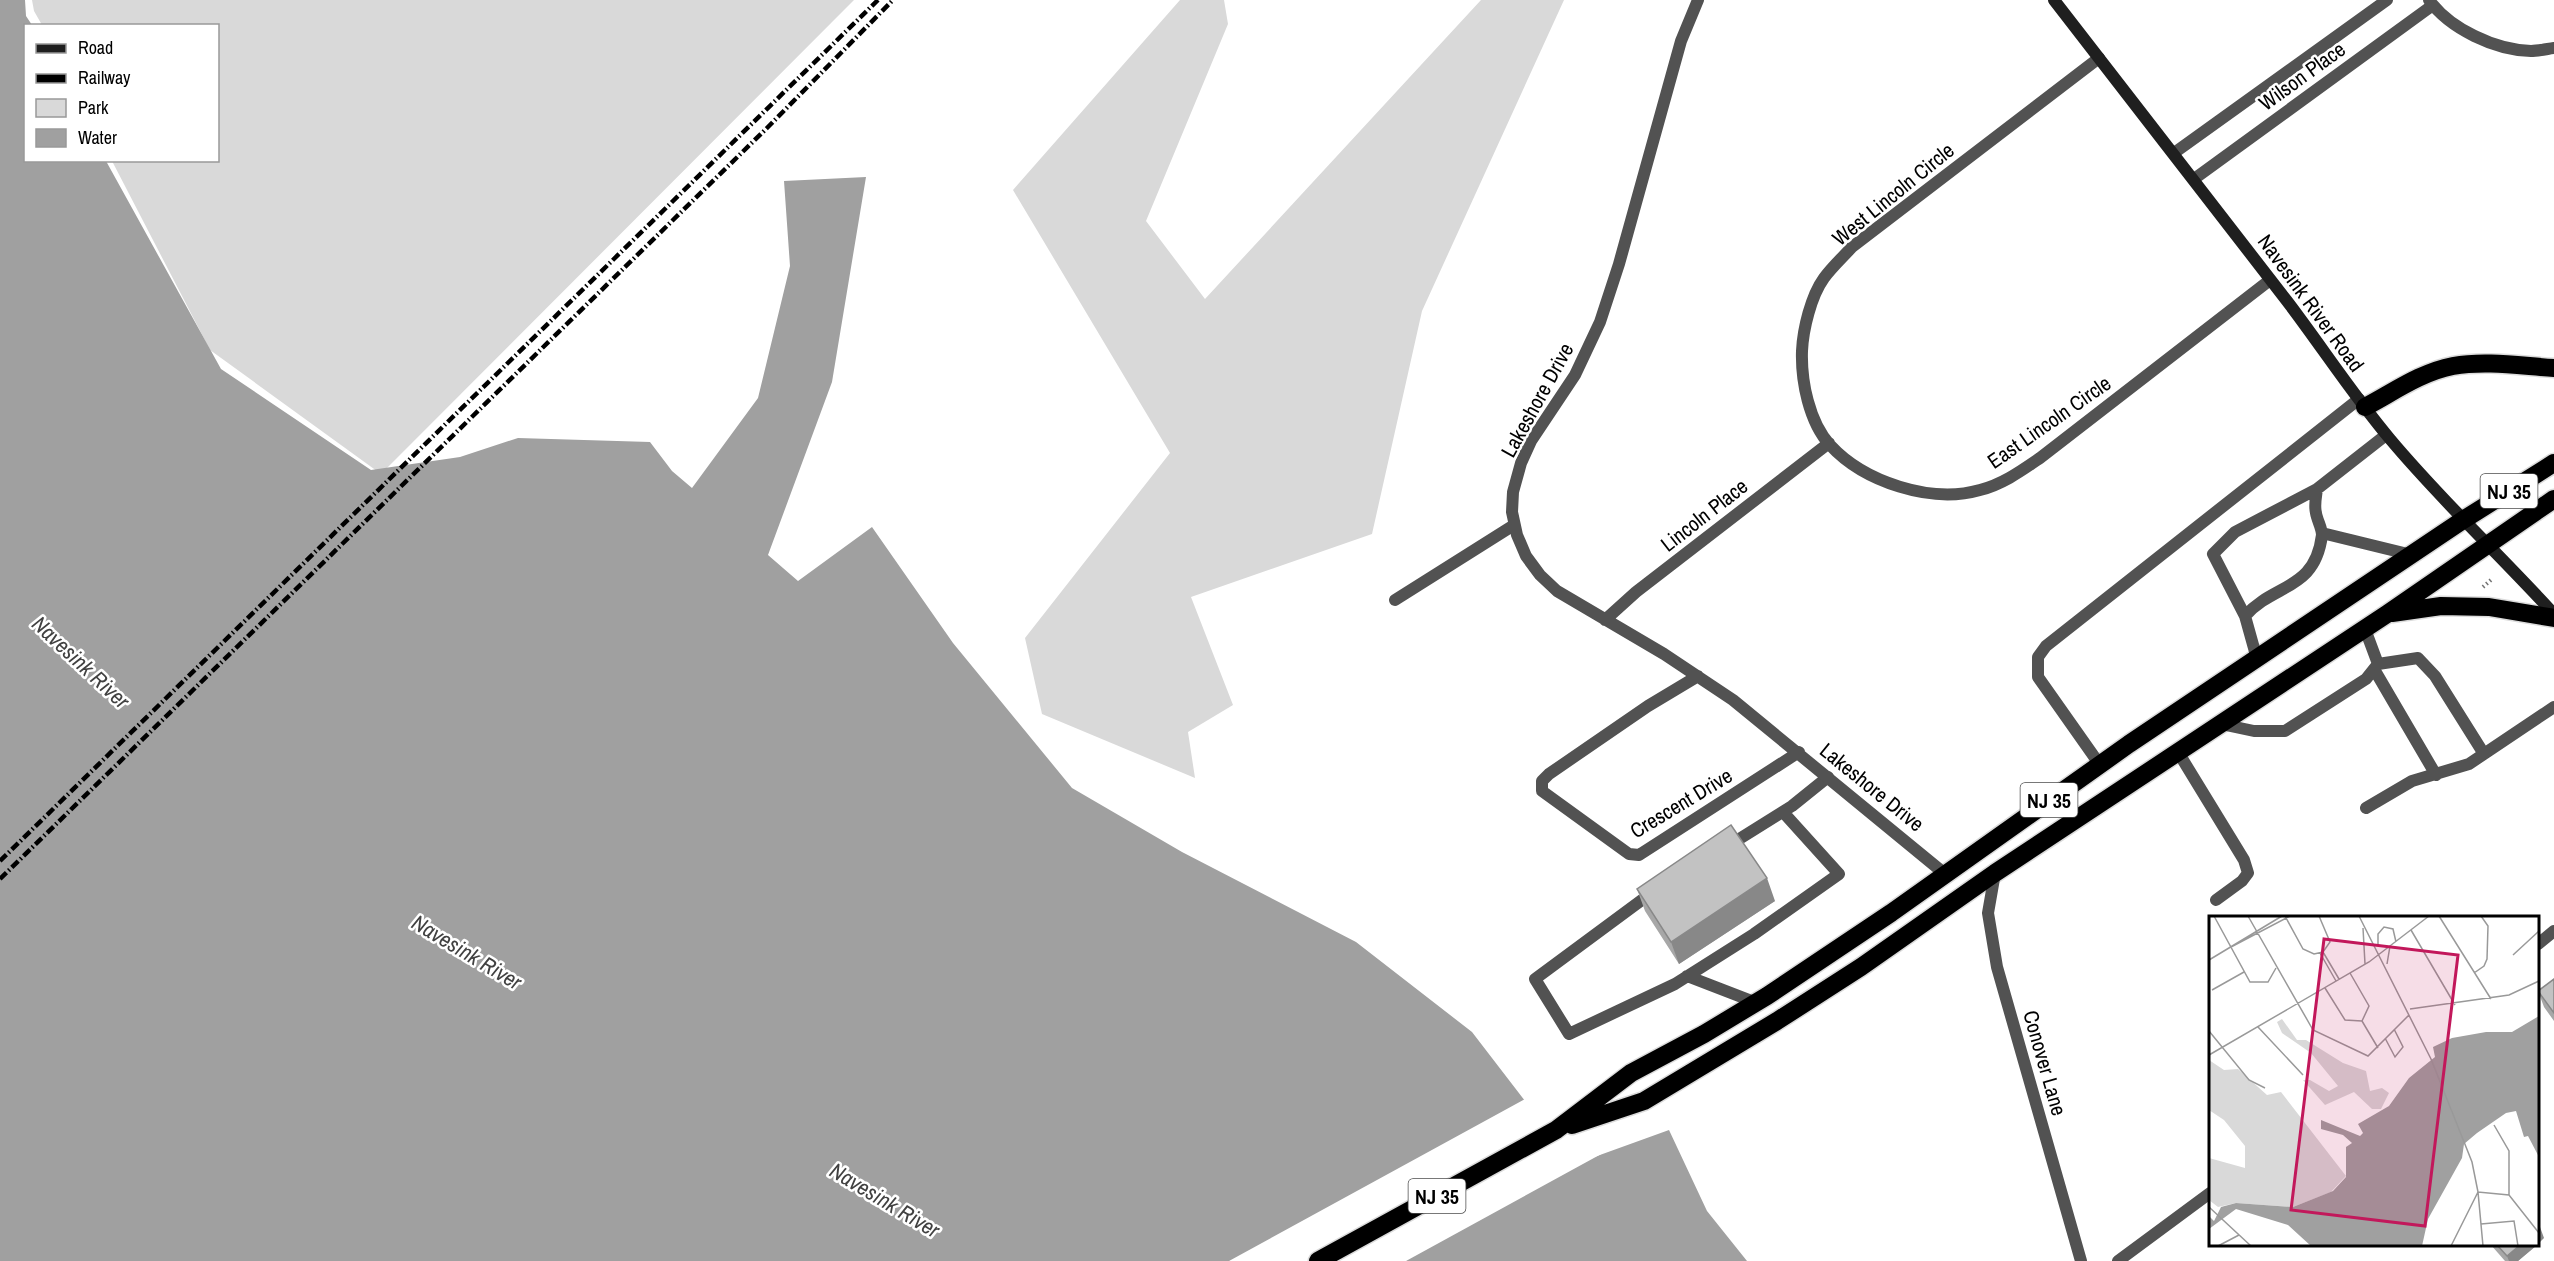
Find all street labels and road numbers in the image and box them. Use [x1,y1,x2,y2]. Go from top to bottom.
street label: Wilson Place [2253,35,2351,117]
street label: West Lincoln Circle [1826,136,1960,252]
street label: Navesink River Road [2251,228,2371,378]
street label: Lakeshore Drive [1494,338,1580,462]
street label: East Lincoln Circle [1981,369,2117,475]
street label: Lincoln Place [1654,472,1754,558]
road number: NJ 35 [2480,474,2538,508]
street label: Lakeshore Drive [1814,736,1930,838]
street label: Crescent Drive [1624,761,1738,845]
road number: NJ 35 [2020,783,2078,817]
street label: Conover Lane [2016,1007,2074,1119]
road number: NJ 35 [1408,1179,1466,1213]

